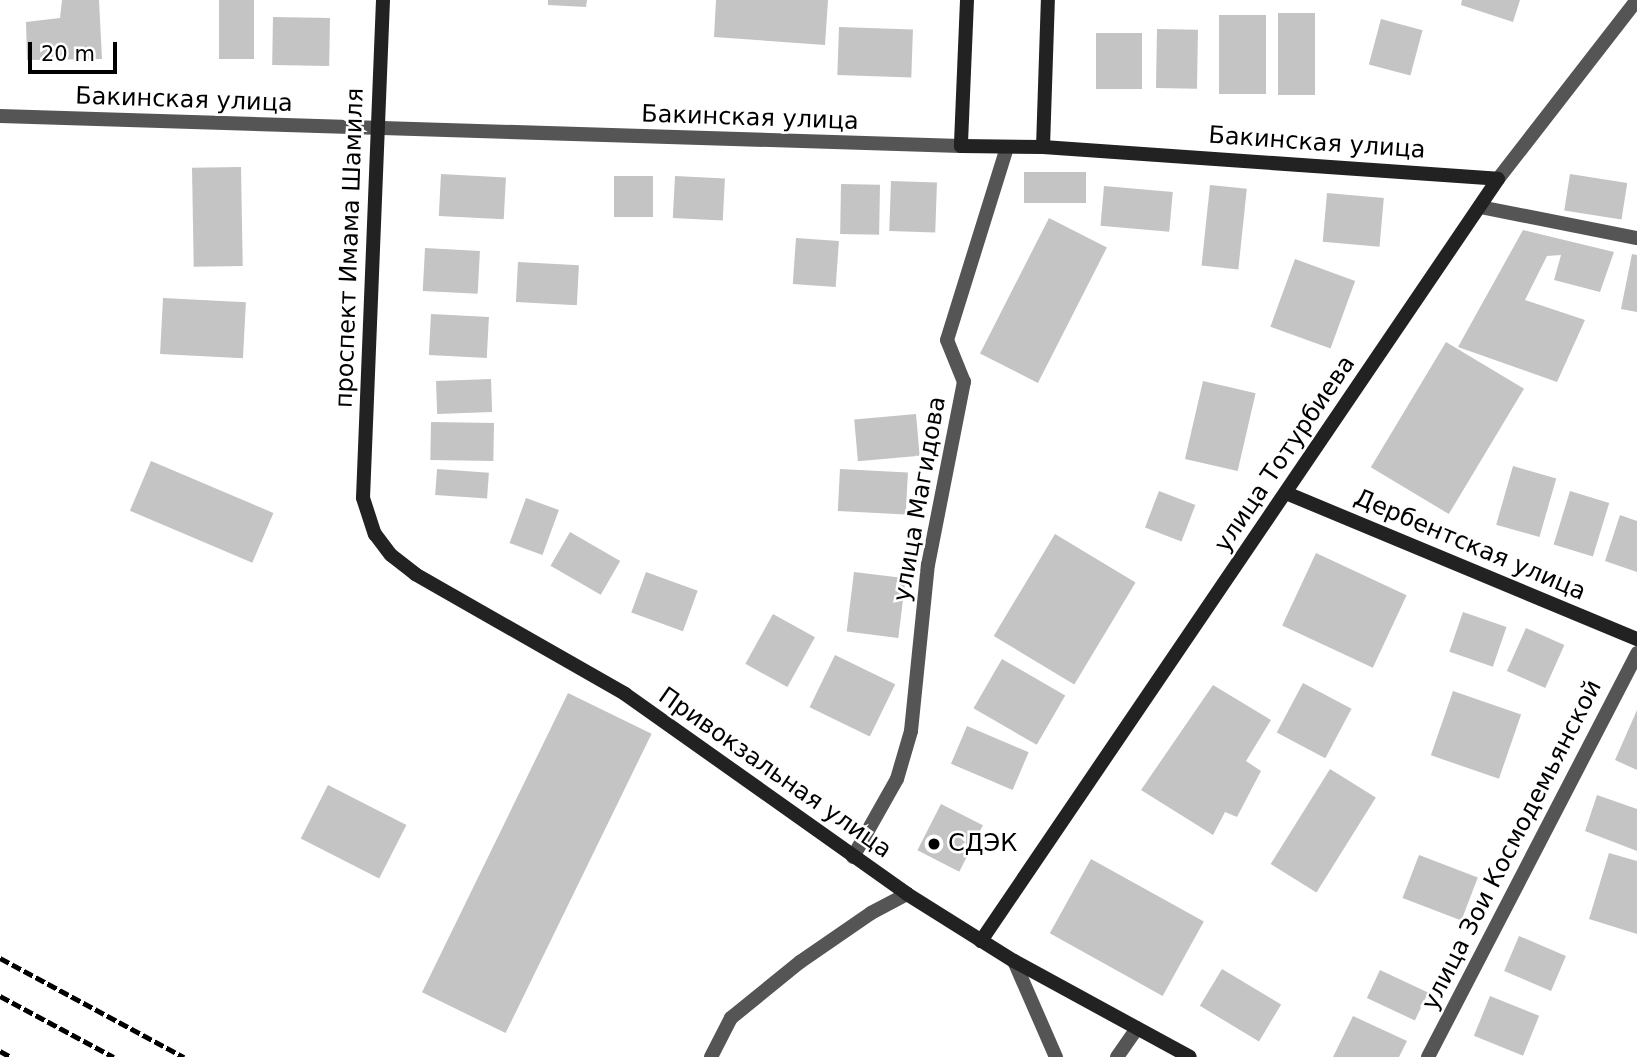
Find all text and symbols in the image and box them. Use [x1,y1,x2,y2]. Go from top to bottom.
scale bar [32,28,121,72]
text: 20 m [41,42,95,66]
street label: Бакинская улица [75,82,293,118]
street label: проспект Имама Шамиля [330,87,370,409]
street label: Бакинская улица [641,100,859,136]
street label: Бакинская улица [1207,121,1427,165]
street label: улица Тотурбиева [1209,350,1361,558]
street label: улица Магидова [888,394,952,604]
street label: Дербентская улица [1350,483,1590,607]
street label: улица Зои Космодемьянской [1416,675,1608,1015]
street label: Привокзальная улица [653,682,897,864]
place label: СДЭК [948,830,1017,858]
marker: СДЭК [926,836,942,852]

